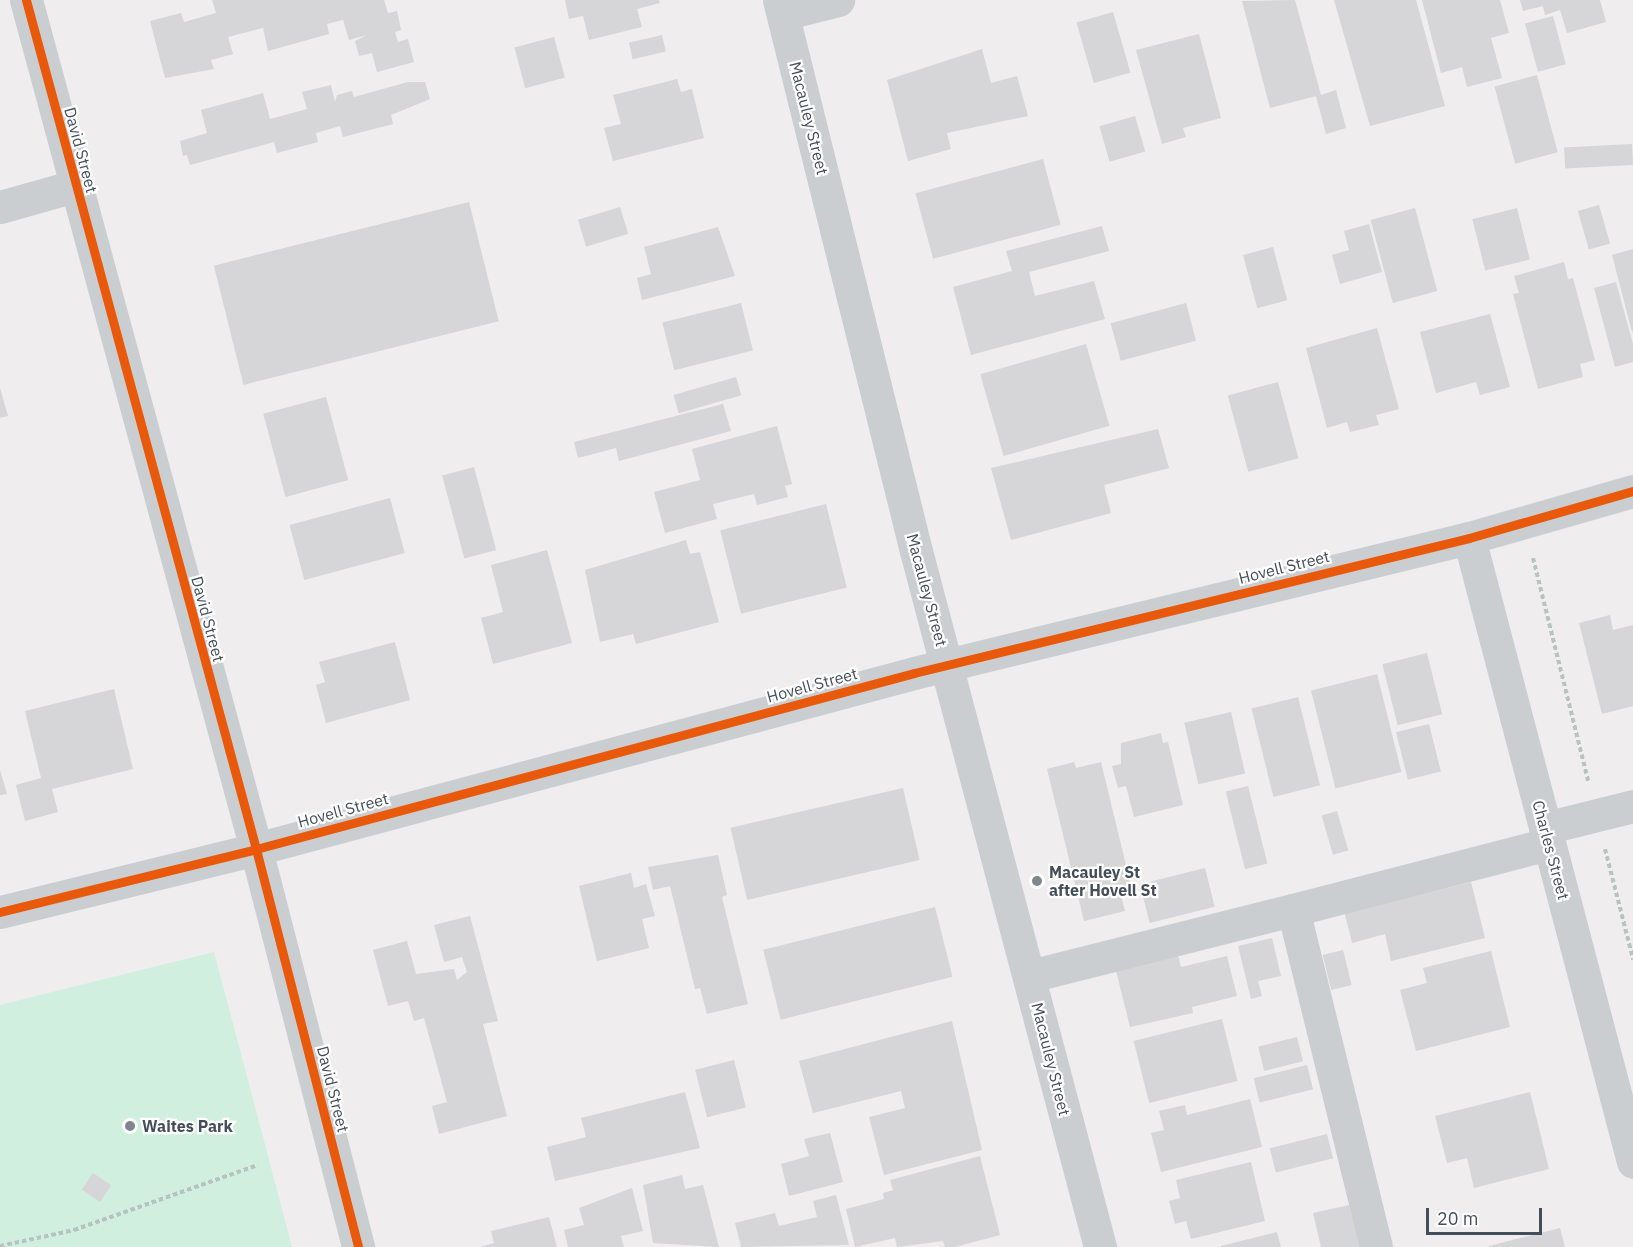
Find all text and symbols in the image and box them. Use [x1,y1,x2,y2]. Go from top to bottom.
street label: Macauley Street [786,59,832,177]
street label: David Street [60,105,102,195]
street label: Macauley Street [903,532,951,648]
street label: Hovell Street [1237,546,1331,588]
street label: David Street [187,574,229,664]
street label: Hovell Street [765,664,859,706]
street label: Hovell Street [296,789,390,831]
street label: Charles Street [1529,798,1573,902]
place label: Macauley St after Hovell St [1049,862,1157,900]
marker: Macauley St after Hovell St [1030,874,1044,888]
street label: Macauley Street [1028,1000,1074,1118]
street label: David Street [313,1044,353,1134]
place label: Waites Park [142,1116,233,1136]
marker: Waites Park [123,1119,137,1133]
scale bar [1429,1196,1544,1234]
text: 20 m [1437,1207,1479,1230]

